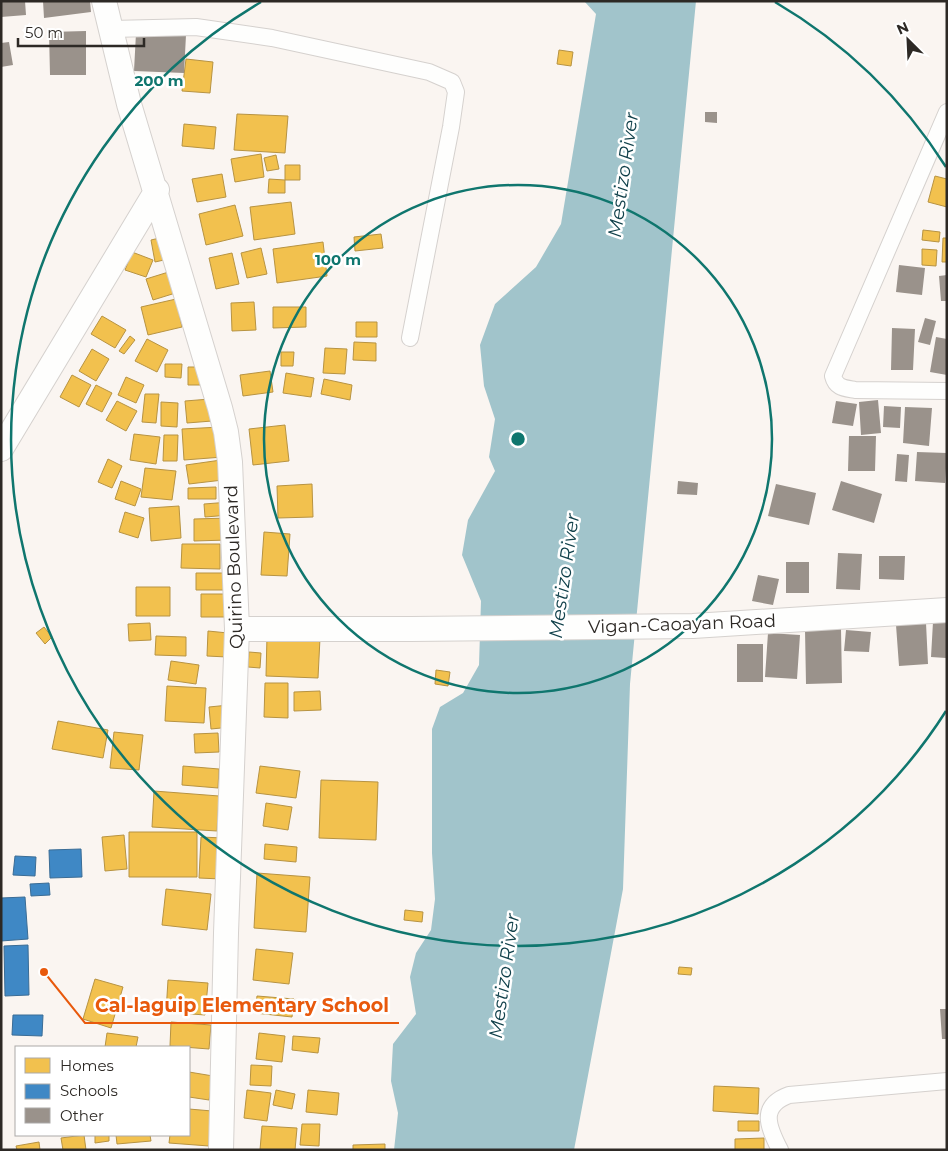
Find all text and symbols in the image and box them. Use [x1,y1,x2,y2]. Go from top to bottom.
scale bar [18,15,144,47]
north arrow [883,15,933,65]
text: N [894,18,912,39]
text: 50 m [25,23,63,42]
text: 200 m [134,71,184,90]
water label: Mestizo River [603,111,643,239]
text: 100 m [315,250,361,269]
centre of rings [509,430,527,448]
street label: Quirino Boulevard [220,485,248,649]
water label: Mestizo River [544,512,584,640]
street label: Vigan-Caoayan Road [588,610,776,638]
water label: Mestizo River [484,912,524,1040]
callout: Cal-laguip Elementary School [85,989,399,1023]
text: Cal-laguip Elementary School [95,994,389,1017]
legend [15,1046,190,1136]
text: Homes [60,1056,114,1075]
text: Schools [60,1081,118,1100]
text: Other [60,1106,104,1125]

